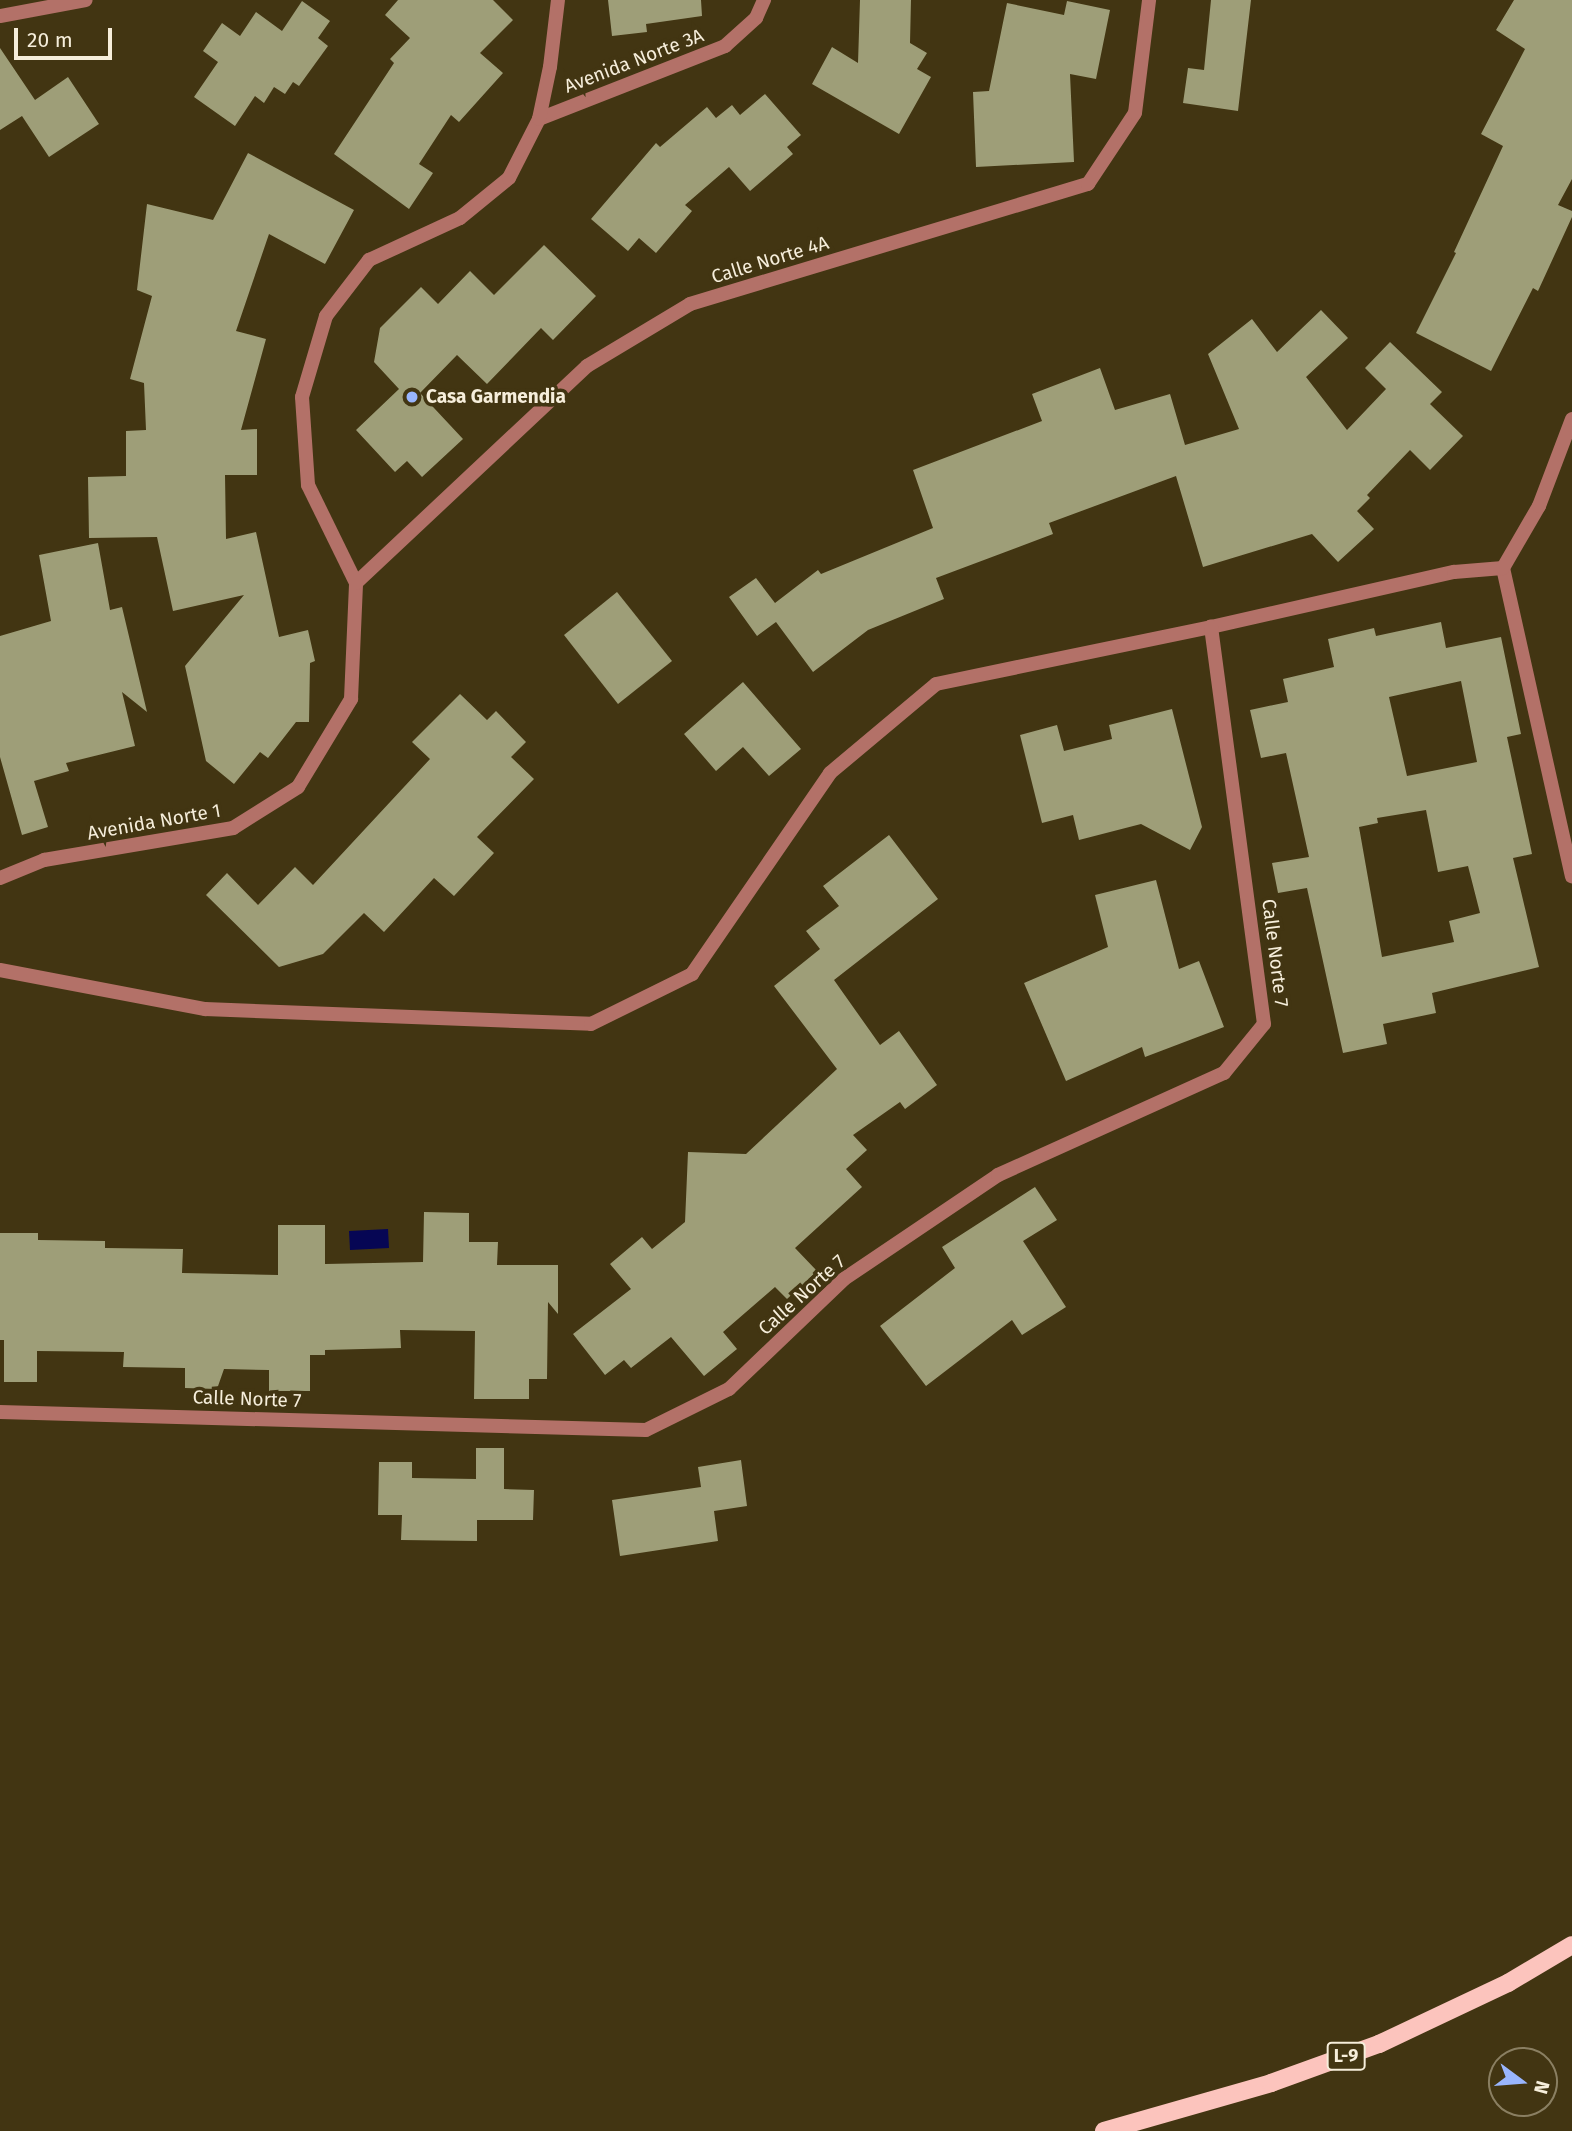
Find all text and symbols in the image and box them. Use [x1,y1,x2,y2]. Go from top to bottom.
scale bar [18,14,116,58]
street label: Avenida Norte 3A [561,24,707,98]
text: 20 m [27,27,73,53]
street label: Calle Norte 4A [709,231,831,289]
place label: Casa Garmendia [426,386,566,408]
marker: Casa Garmendia [404,389,420,405]
street label: Avenida Norte 1 [85,799,223,845]
street label: Calle Norte 7 [1257,898,1293,1008]
street label: Calle Norte 7 [754,1250,850,1340]
street label: Calle Norte 7 [192,1386,302,1412]
road number: L-9 [1325,2042,1367,2070]
north arrow [1488,2047,1558,2117]
text: N [1529,2078,1555,2097]

